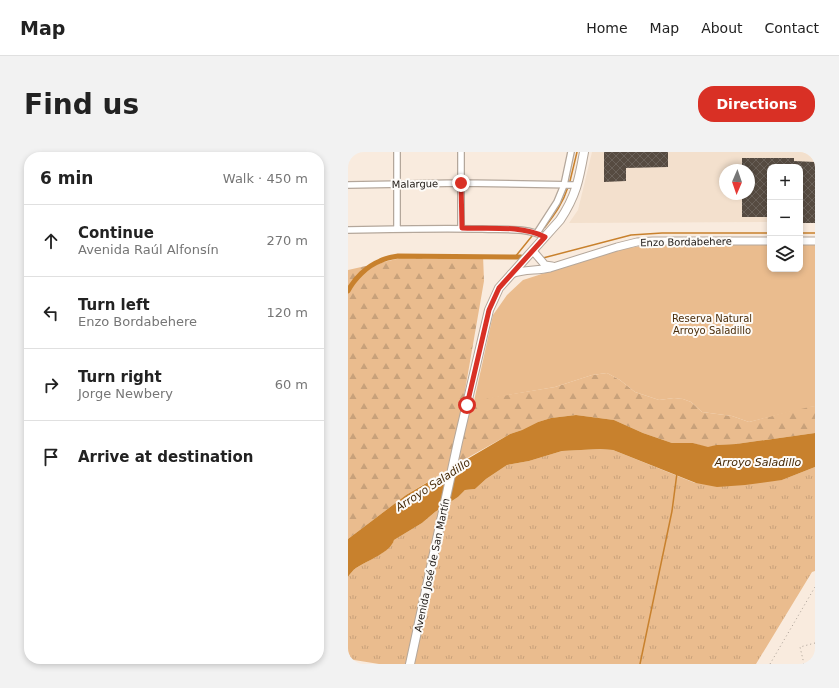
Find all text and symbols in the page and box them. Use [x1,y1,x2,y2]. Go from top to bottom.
text: Map [20,17,65,39]
text: Home [586,20,628,36]
text: Map [650,20,679,36]
text: About [701,20,743,36]
text: Contact [765,20,819,36]
button: Directions [698,86,815,122]
text: Find us [24,88,139,121]
north arrow [719,164,755,200]
map controls [767,164,803,272]
button: + [767,164,803,200]
text: 6 min [40,168,93,188]
text: Walk · 450 m [223,171,308,186]
route end [452,174,470,192]
street label: Malargue [392,178,438,190]
button: − [767,200,803,236]
text: Continue [78,224,154,242]
icon: ahead [40,230,62,252]
text: 270 m [266,233,308,248]
street label: Enzo Bordabehere [640,236,732,248]
button: layers [767,236,803,272]
text: Avenida Raúl Alfonsín [78,242,219,257]
text: Turn left [78,296,150,314]
icon: left [40,302,62,324]
text: 120 m [266,305,308,320]
park label: Reserva Natural Arroyo Saladillo [672,313,752,336]
text: Enzo Bordabehere [78,314,197,329]
text: Turn right [78,368,162,386]
icon: right [40,374,62,396]
text: 60 m [275,377,308,392]
text: Jorge Newbery [78,386,173,401]
route start [458,396,476,414]
icon: arrive [40,446,62,468]
text: Arrive at destination [78,448,253,466]
water label: Arroyo Saladillo [392,456,473,515]
water label: Arroyo Saladillo [714,456,801,469]
street label: Avenida José de San Martín [412,497,452,633]

